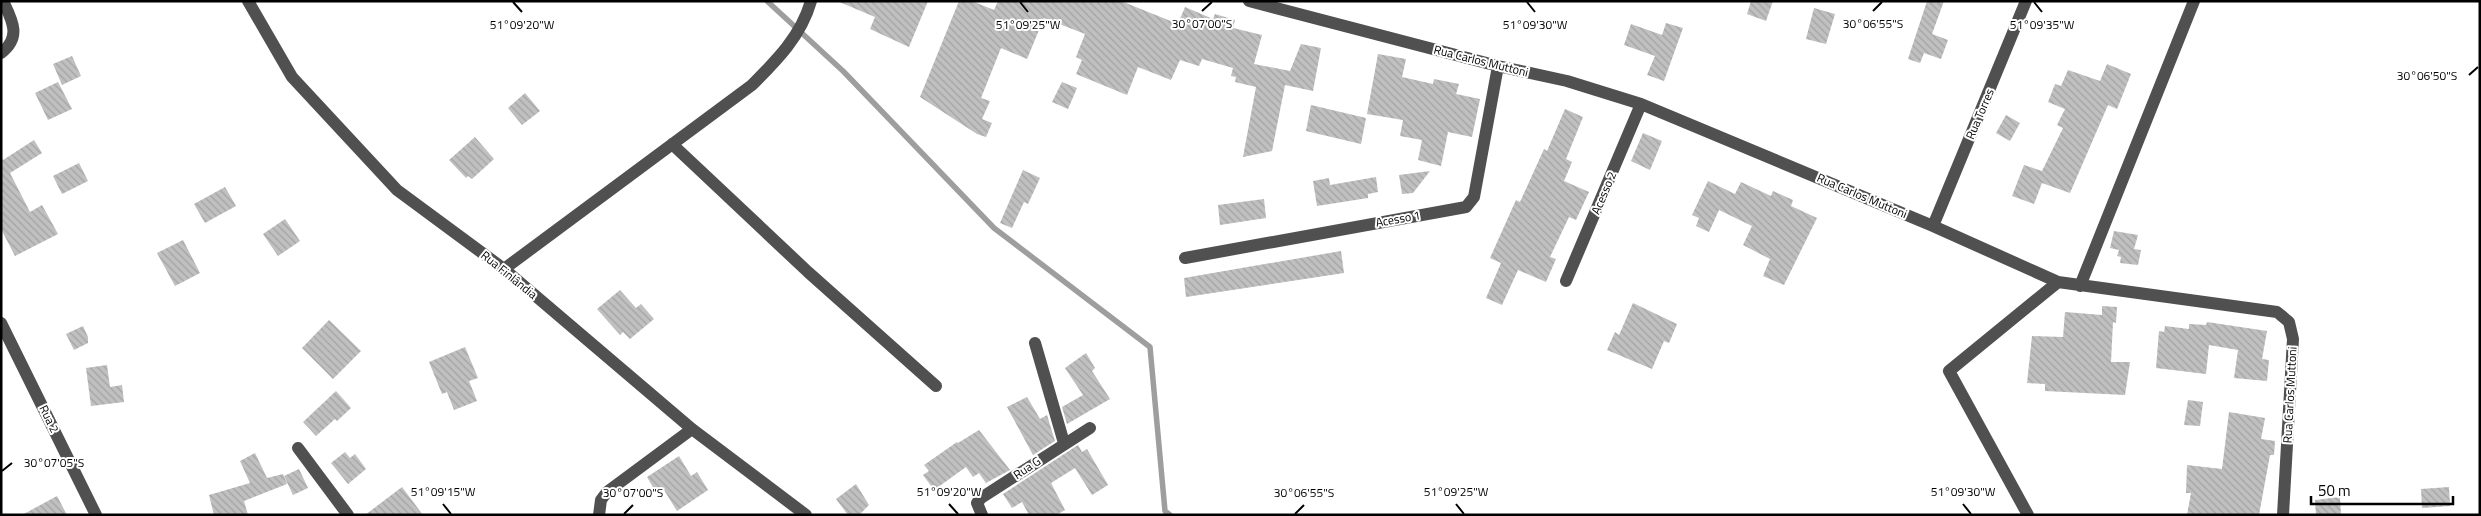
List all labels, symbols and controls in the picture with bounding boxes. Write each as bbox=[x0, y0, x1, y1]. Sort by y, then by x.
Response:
text: 30°07'00"S bbox=[1172, 14, 1232, 33]
text: 30°06'55"S bbox=[1843, 14, 1903, 33]
text: 51°09'20"W bbox=[490, 15, 555, 34]
text: 51°09'25"W bbox=[996, 15, 1061, 34]
text: 51°09'30"W bbox=[1503, 15, 1568, 34]
text: 51°09'35"W bbox=[2010, 15, 2075, 34]
street label: Rua Carlos Muttoni bbox=[1432, 40, 1530, 81]
text: 30°06'50"S bbox=[2397, 66, 2457, 85]
street label: Rua Torres bbox=[1960, 85, 1999, 142]
street label: Acesso 2 bbox=[1586, 168, 1621, 217]
street label: Rua Carlos Muttoni bbox=[1814, 168, 1910, 223]
street label: Acesso 1 bbox=[1374, 205, 1422, 232]
street label: Rua Finlândia bbox=[477, 246, 542, 303]
street label: Rua Carlos Muttoni bbox=[2277, 346, 2302, 444]
street label: Rua 2 bbox=[35, 402, 64, 436]
street label: Rua G bbox=[1009, 451, 1044, 484]
text: 30°07'05"S bbox=[24, 453, 84, 472]
scale bar bbox=[2311, 474, 2454, 506]
text: 50 m bbox=[2318, 479, 2351, 502]
text: 51°09'15"W bbox=[411, 482, 476, 501]
text: 51°09'20"W bbox=[917, 482, 982, 501]
text: 51°09'25"W bbox=[1424, 482, 1489, 501]
text: 51°09'30"W bbox=[1931, 482, 1996, 501]
text: 30°07'00"S bbox=[603, 483, 663, 502]
text: 30°06'55"S bbox=[1274, 483, 1334, 502]

